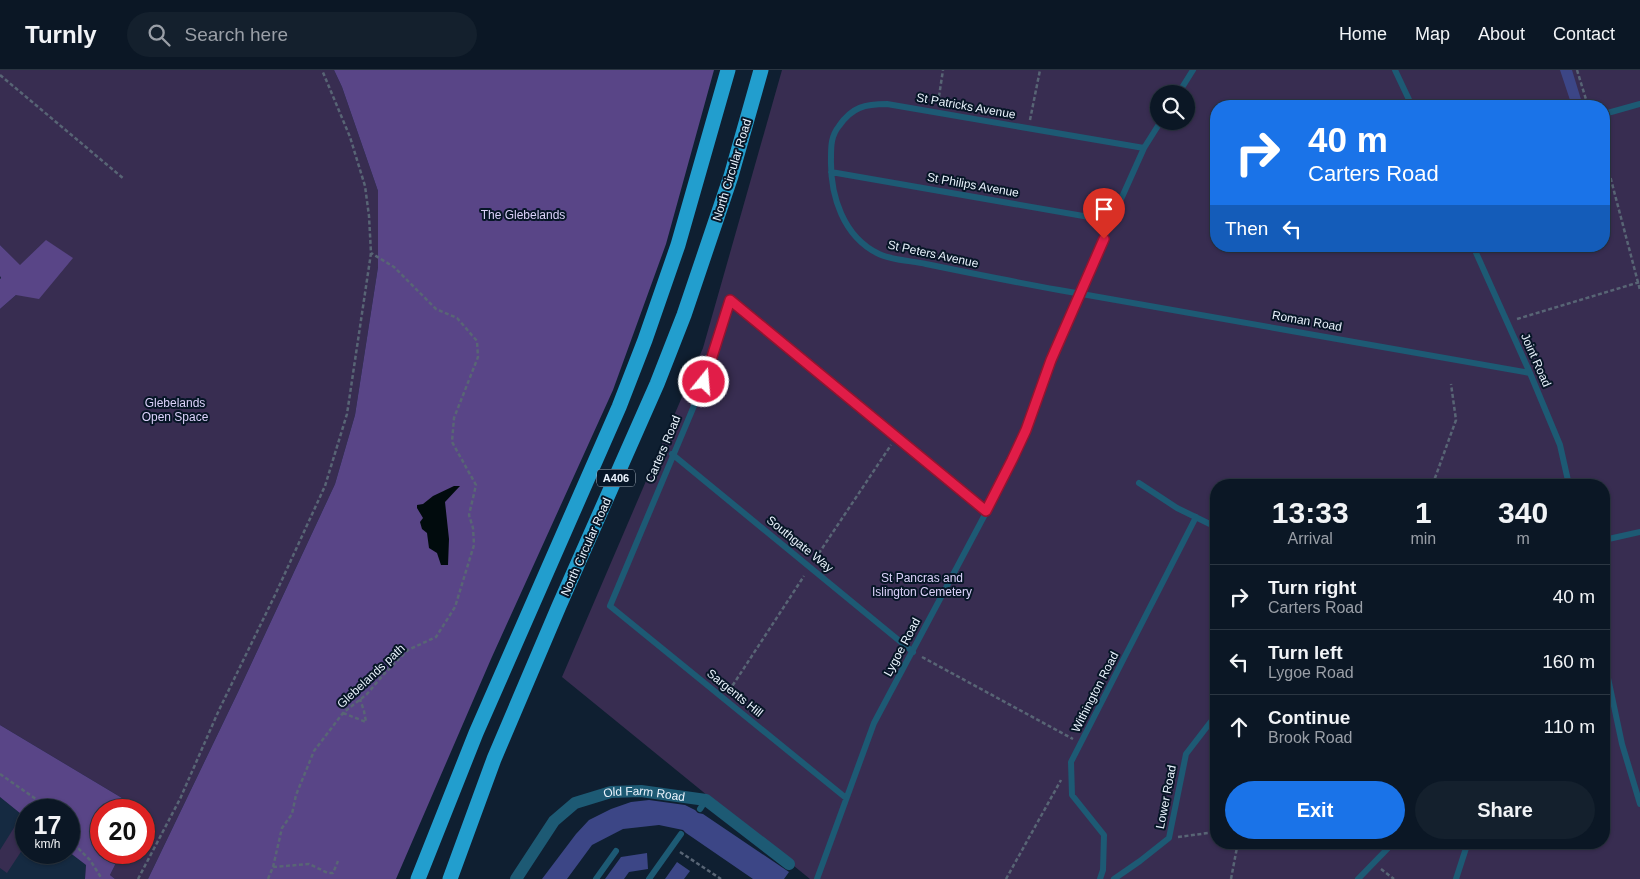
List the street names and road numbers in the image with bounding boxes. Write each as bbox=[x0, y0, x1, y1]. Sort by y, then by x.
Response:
street label: St Patricks Avenue bbox=[915, 90, 1017, 122]
street label: North Circular Road bbox=[710, 117, 754, 223]
street label: St Philips Avenue bbox=[926, 170, 1020, 200]
street label: St Peters Avenue bbox=[886, 238, 980, 271]
street label: Roman Road bbox=[1271, 308, 1343, 334]
street label: Joint Road bbox=[1518, 331, 1554, 389]
street label: Carters Road bbox=[643, 413, 683, 485]
road number: A406 bbox=[597, 469, 635, 486]
street label: North Circular Road bbox=[558, 496, 614, 598]
street label: Southgate Way bbox=[764, 513, 836, 575]
street label: Lygoe Road bbox=[881, 615, 923, 679]
street label: Glebelands path bbox=[334, 641, 408, 711]
street label: Withington Road bbox=[1069, 649, 1121, 735]
street label: Sargents Hill bbox=[704, 666, 766, 720]
street label: Lower Road bbox=[1153, 764, 1179, 830]
street label: Old Farm Road bbox=[602, 784, 686, 804]

